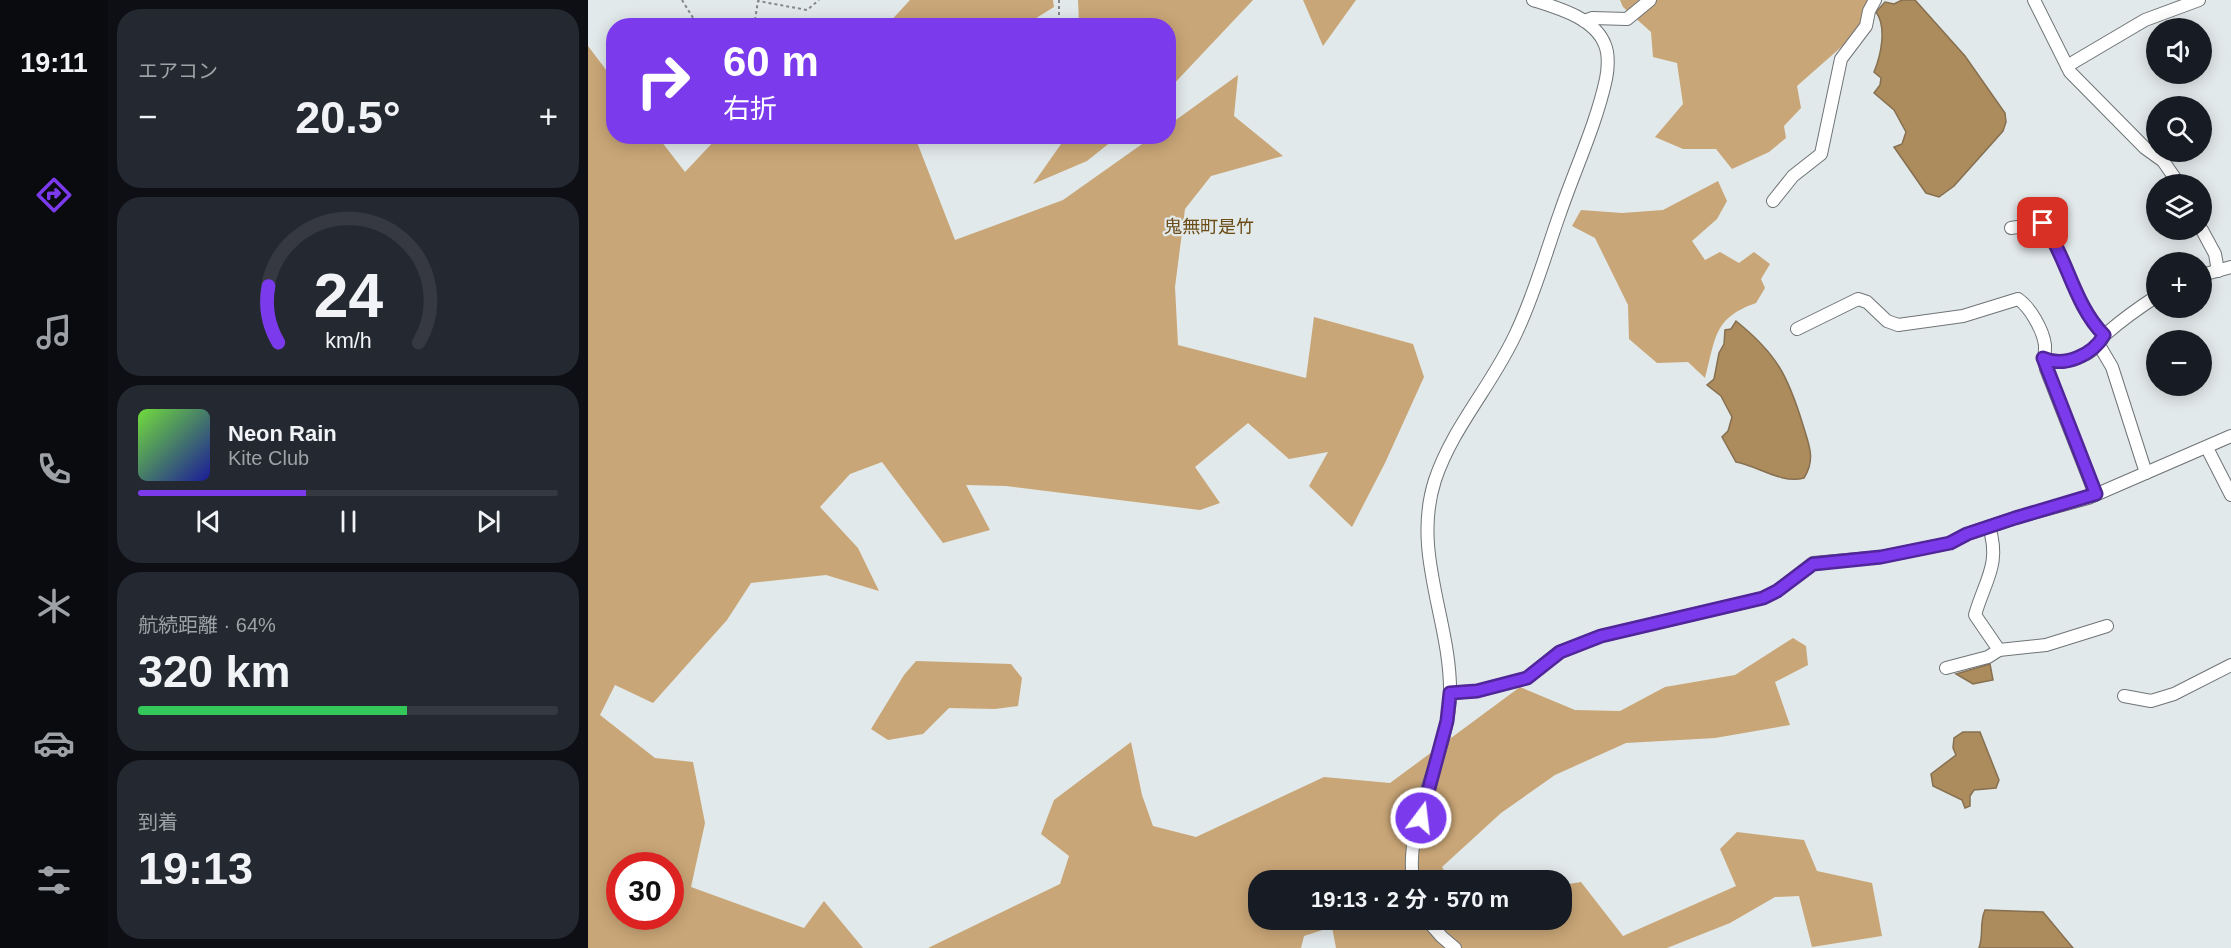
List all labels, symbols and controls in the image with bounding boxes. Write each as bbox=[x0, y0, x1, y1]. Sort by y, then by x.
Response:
map controls bbox=[2146, 18, 2212, 396]
button: sound bbox=[2146, 18, 2212, 84]
text: 60 m bbox=[723, 38, 819, 85]
icon: right bbox=[624, 42, 702, 120]
text: 19:11 bbox=[20, 48, 88, 78]
text: エアコン bbox=[138, 60, 218, 82]
text: 20.5° bbox=[295, 92, 401, 143]
text: 右折 bbox=[723, 94, 777, 124]
button: search bbox=[2146, 96, 2212, 162]
text: − bbox=[138, 98, 157, 135]
text: + bbox=[539, 98, 558, 135]
icon: directions bbox=[33, 174, 75, 216]
button: layers bbox=[2146, 174, 2212, 240]
pin bbox=[2017, 197, 2068, 248]
icon: arrive bbox=[2026, 206, 2059, 239]
district label: 鬼無町是竹 bbox=[1164, 217, 1254, 237]
button: + bbox=[2146, 252, 2212, 318]
text: 24 bbox=[313, 261, 383, 330]
icon: music bbox=[33, 311, 75, 353]
text: km/h bbox=[325, 330, 371, 354]
button: − bbox=[2146, 330, 2212, 396]
text: Neon Rain bbox=[228, 421, 337, 446]
text: Kite Club bbox=[228, 447, 309, 469]
icon: phone bbox=[33, 448, 75, 490]
icon: previous bbox=[192, 505, 225, 538]
icon: pause bbox=[332, 505, 365, 538]
icon: next bbox=[472, 505, 505, 538]
icon: climate bbox=[33, 585, 75, 627]
text: 航続距離 · 64% bbox=[138, 614, 276, 636]
text: 320 km bbox=[138, 646, 291, 697]
icon: car bbox=[33, 722, 75, 764]
position arrow bbox=[1389, 786, 1453, 850]
text: 到着 bbox=[138, 811, 178, 833]
text: 19:13 bbox=[138, 843, 253, 894]
speed limit sign: 30 bbox=[606, 852, 684, 930]
icon: filters bbox=[33, 859, 75, 901]
text: 19:13 · 2 分 · 570 m bbox=[1311, 887, 1509, 912]

